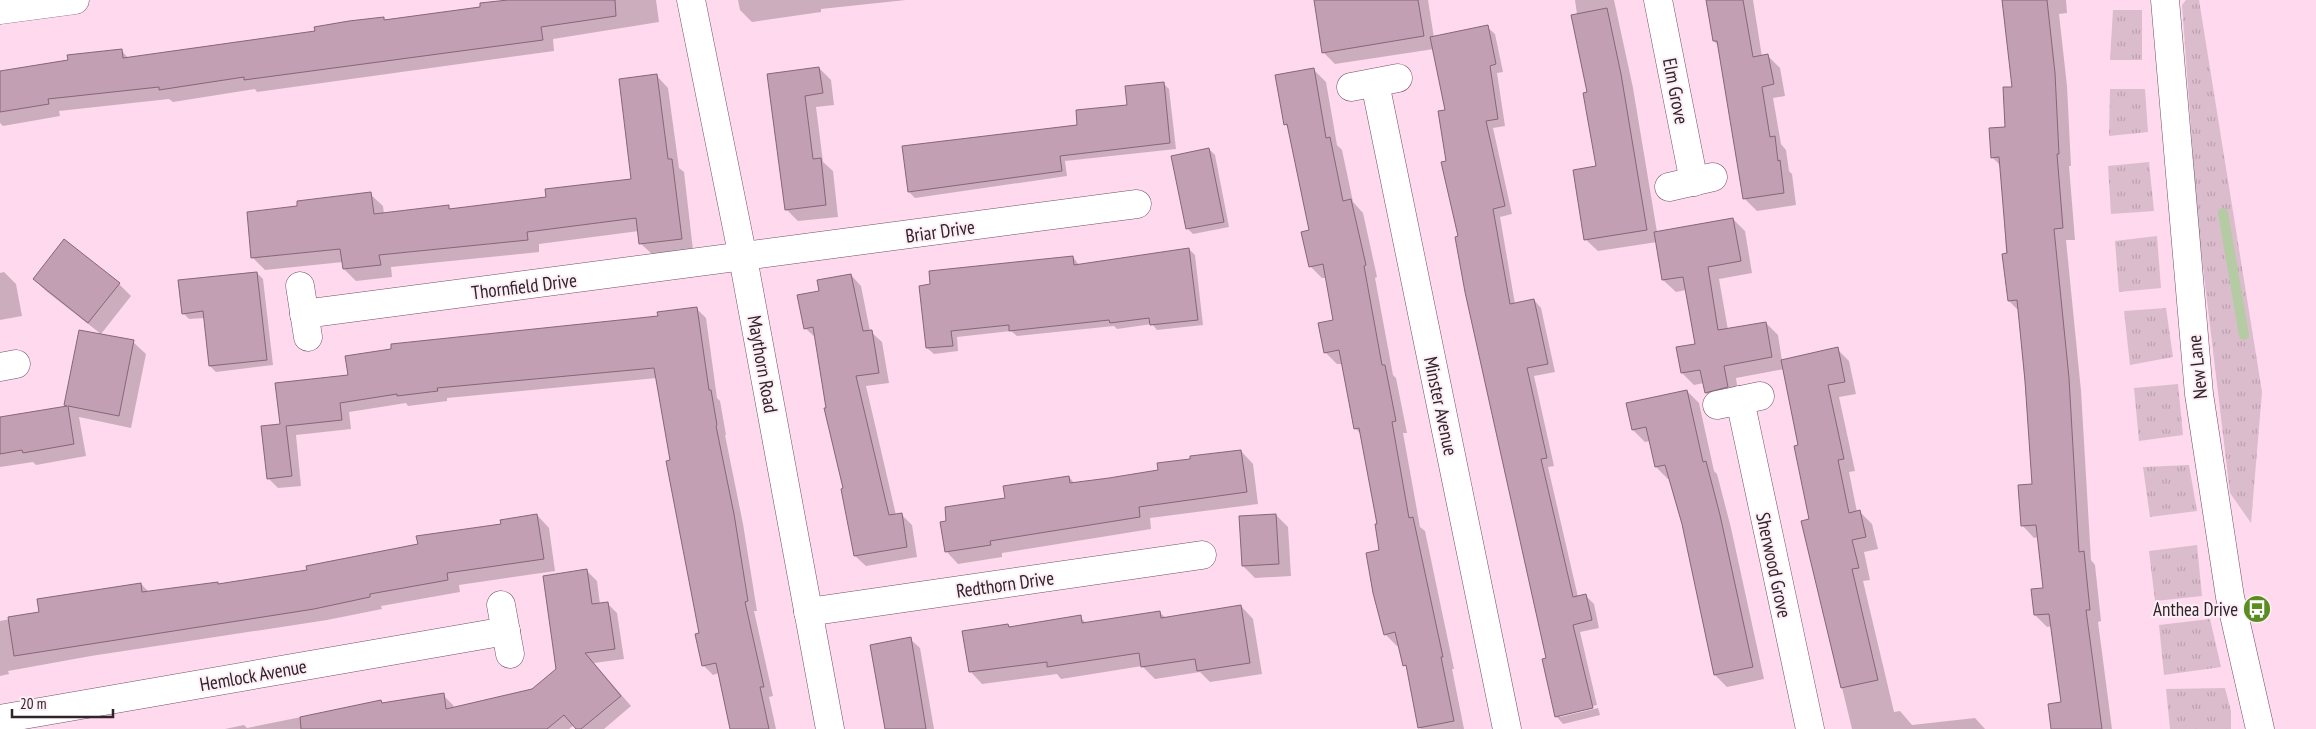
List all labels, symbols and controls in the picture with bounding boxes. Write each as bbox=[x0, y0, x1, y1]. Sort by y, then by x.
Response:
street label: Elm Grove bbox=[1658, 56, 1694, 126]
street label: Briar Drive bbox=[904, 214, 976, 248]
street label: Thornfield Drive bbox=[470, 268, 578, 304]
street label: Maythorn Road bbox=[743, 313, 783, 415]
street label: New Lane bbox=[2182, 334, 2212, 400]
street label: Minster Avenue bbox=[1419, 354, 1463, 458]
street label: Sherwood Grove bbox=[1751, 510, 1797, 620]
street label: Redthorn Drive bbox=[955, 565, 1056, 603]
bus stop icon: Anthea Drive bbox=[2242, 594, 2272, 624]
place label: Anthea Drive bbox=[2153, 597, 2238, 621]
street label: Hemlock Avenue bbox=[198, 654, 309, 696]
scale bar bbox=[12, 686, 114, 718]
text: 20 m bbox=[20, 694, 46, 713]

